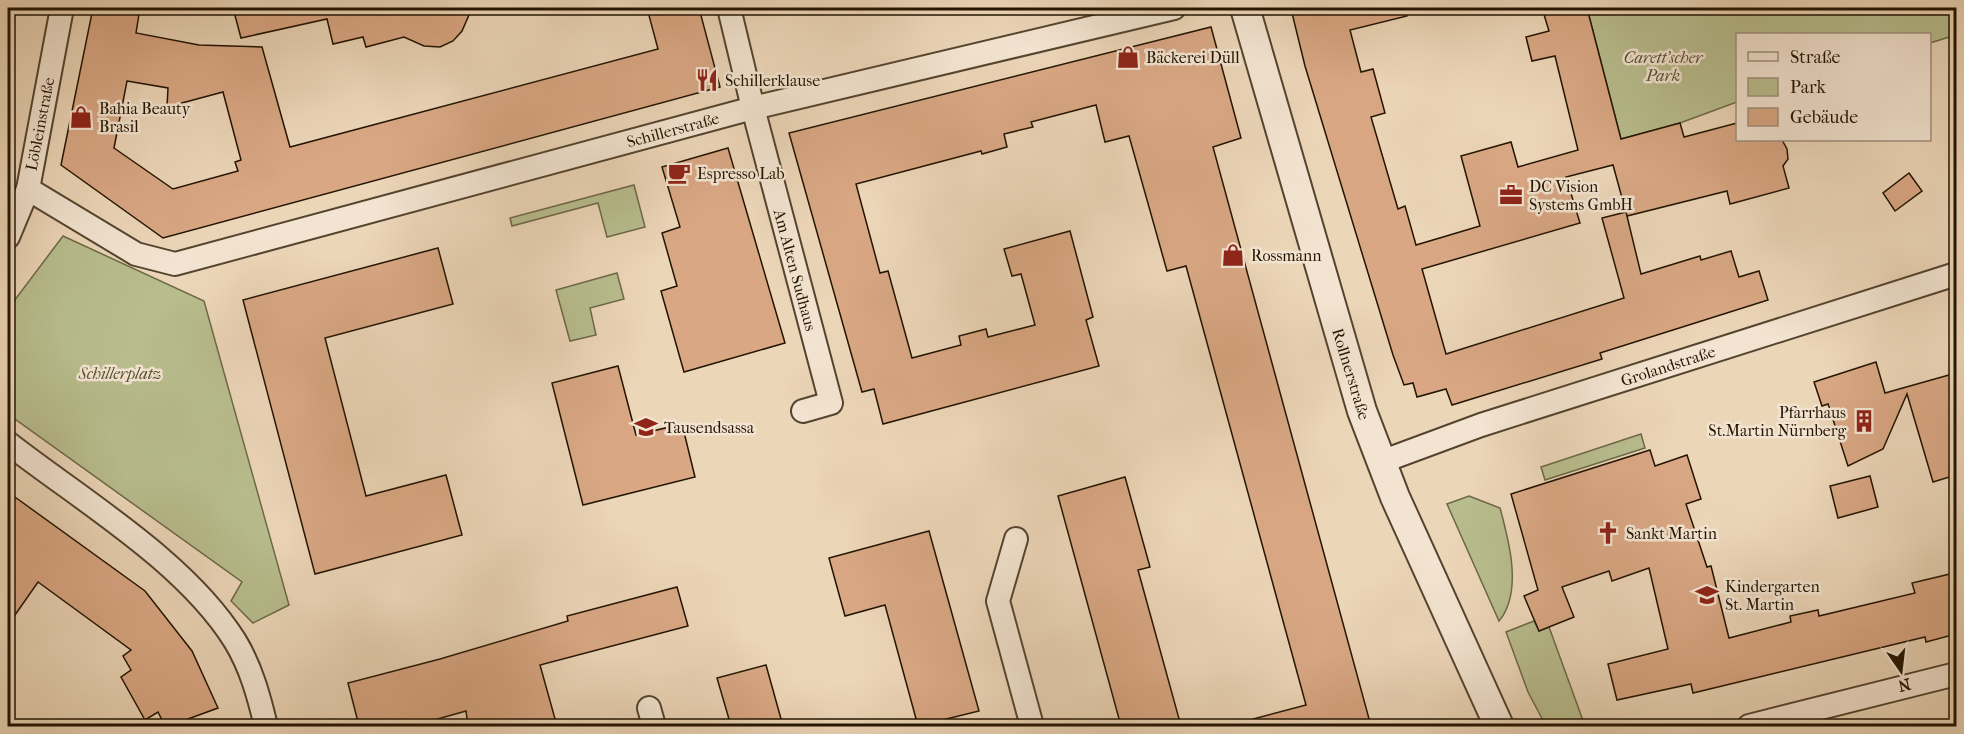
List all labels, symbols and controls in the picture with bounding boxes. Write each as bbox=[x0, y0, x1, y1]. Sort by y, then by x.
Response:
legend bbox=[1736, 33, 1931, 141]
shop icon: Bäckerei Düll bbox=[1115, 44, 1141, 70]
text: Straße bbox=[1790, 47, 1841, 68]
place label: Bäckerei Düll bbox=[1146, 48, 1240, 67]
park label: Carett'scher Park bbox=[1624, 48, 1704, 85]
restaurant icon: Schillerklause bbox=[694, 67, 720, 93]
place label: Schillerklause bbox=[725, 71, 820, 90]
street label: Löbleinstraße bbox=[22, 76, 58, 172]
text: Park bbox=[1790, 77, 1827, 98]
place label: Bahia Beauty Brasil bbox=[99, 99, 191, 136]
shop icon: Bahia Beauty Brasil bbox=[68, 104, 94, 130]
text: Gebäude bbox=[1790, 107, 1858, 128]
street label: Schillerstraße bbox=[625, 109, 721, 151]
cafe icon: Espresso Lab bbox=[666, 160, 692, 186]
place label: Espresso Lab bbox=[697, 164, 785, 183]
place label: DC Vision Systems GmbH bbox=[1529, 177, 1633, 214]
office icon: DC Vision Systems GmbH bbox=[1498, 182, 1524, 208]
street label: Am Alten Sudhaus bbox=[769, 206, 820, 333]
shop icon: Rossmann bbox=[1220, 242, 1246, 268]
place label: Rossmann bbox=[1251, 246, 1322, 265]
street label: Rollnerstraße bbox=[1328, 326, 1374, 422]
street label: Grolandstraße bbox=[1618, 342, 1718, 390]
park label: Schillerplatz bbox=[78, 364, 161, 383]
place label: Pfarrhaus St.Martin Nürnberg bbox=[1708, 403, 1846, 440]
building icon: Pfarrhaus St.Martin Nürnberg bbox=[1851, 408, 1877, 434]
school or university icon: Tausendsassa bbox=[633, 414, 659, 440]
place label: Tausendsassa bbox=[664, 418, 755, 437]
church icon: Sankt Martin bbox=[1595, 520, 1621, 546]
place label: Sankt Martin bbox=[1626, 524, 1718, 543]
place label: Kindergarten St. Martin bbox=[1725, 577, 1820, 614]
school or university icon: Kindergarten St. Martin bbox=[1694, 582, 1720, 608]
north arrow bbox=[1871, 641, 1931, 701]
text: N bbox=[1895, 674, 1913, 696]

